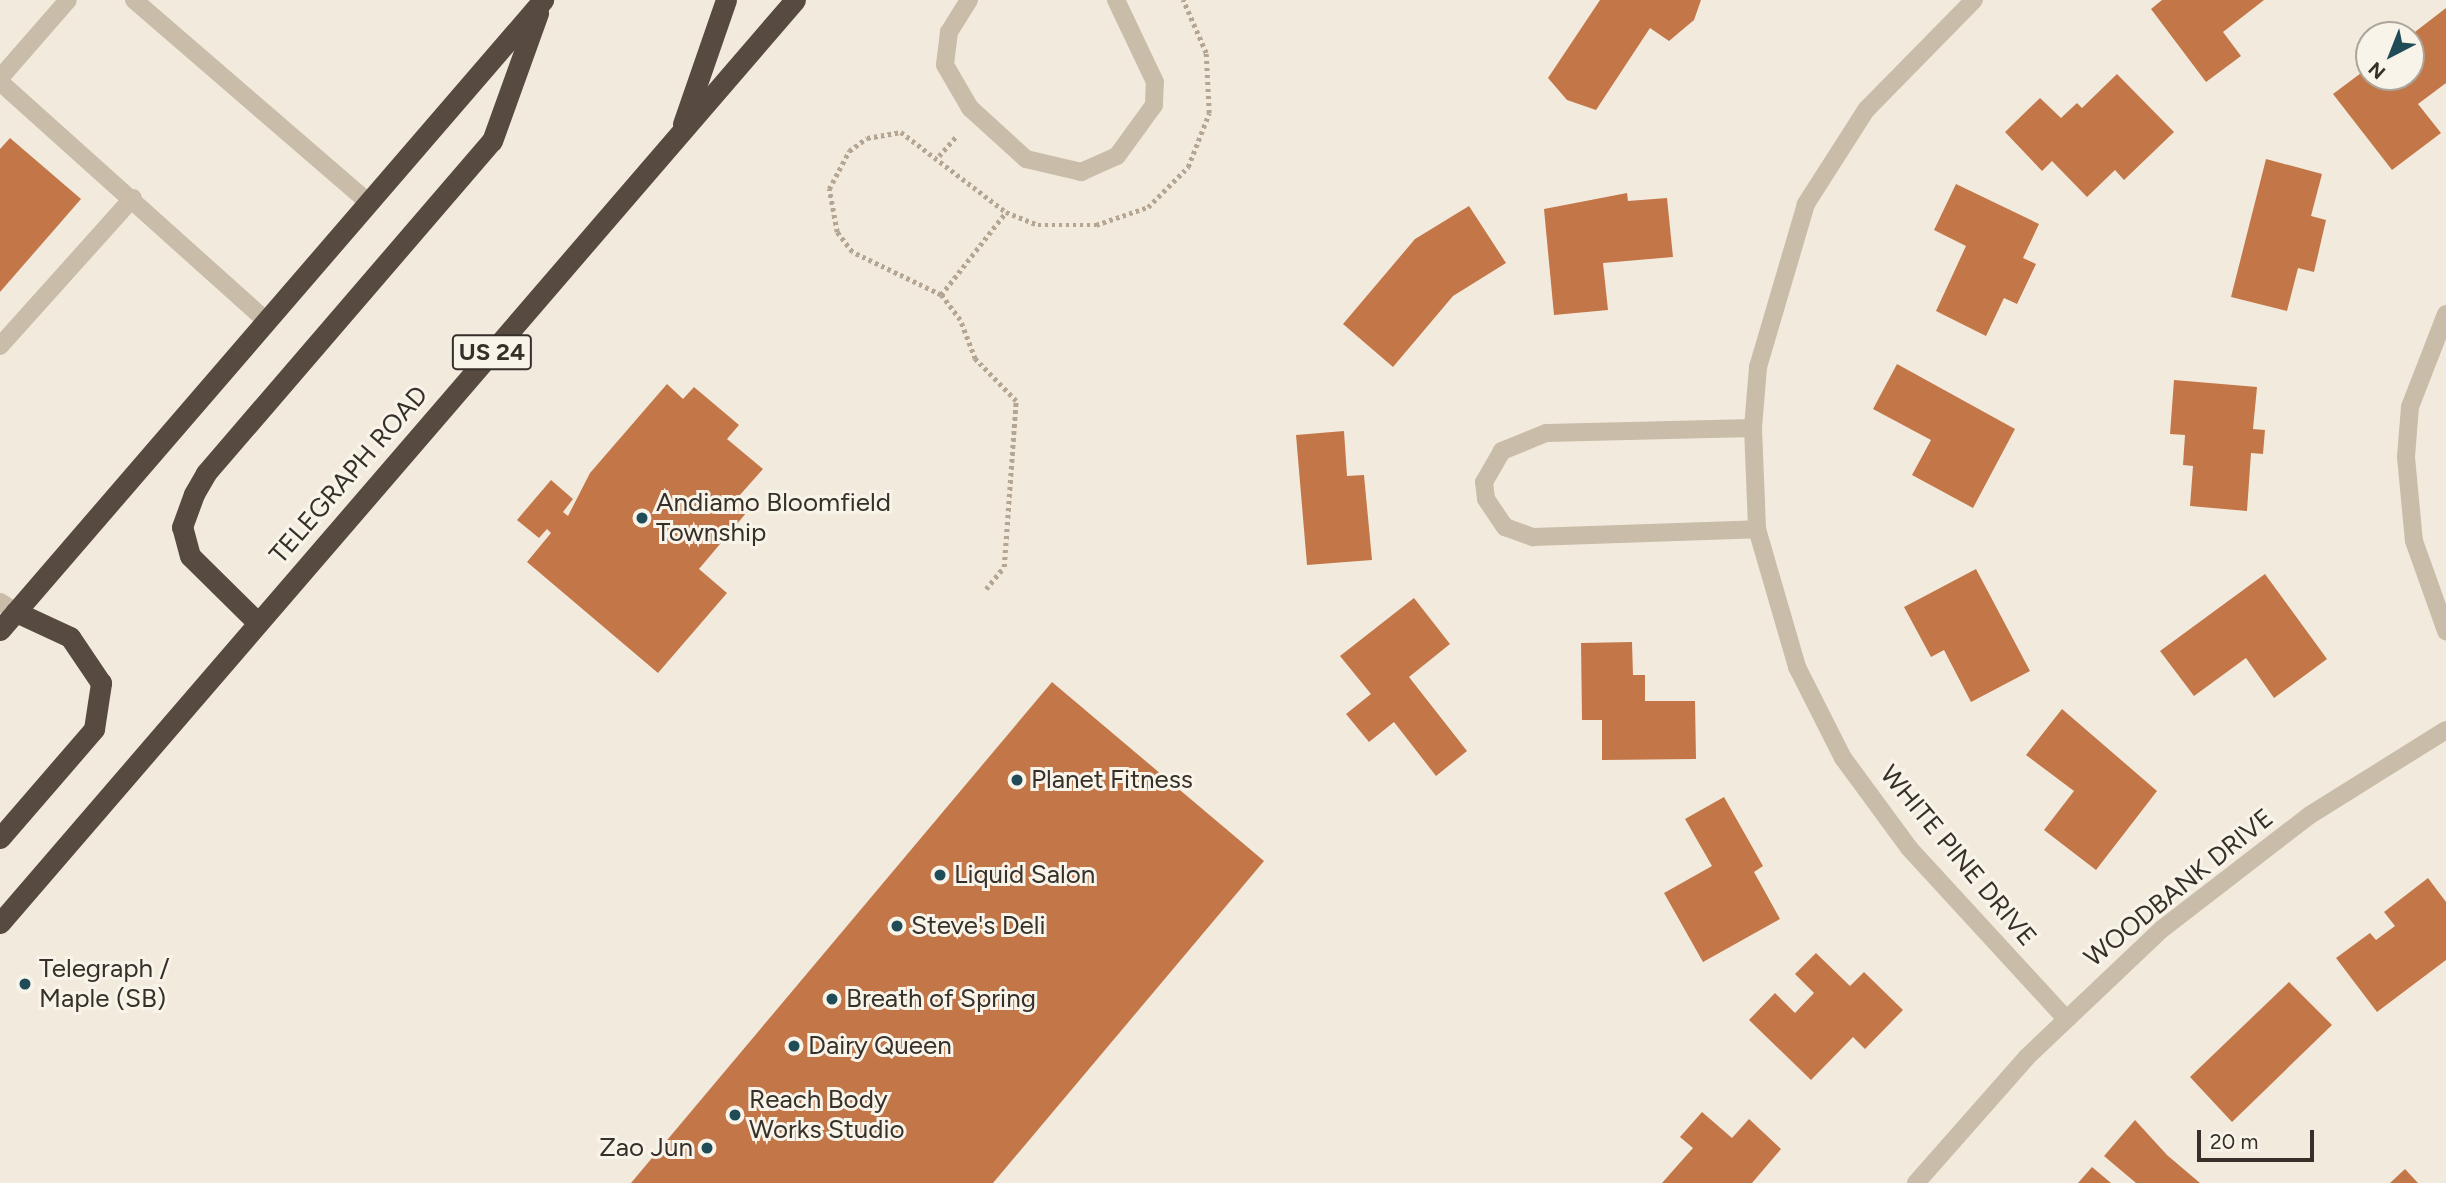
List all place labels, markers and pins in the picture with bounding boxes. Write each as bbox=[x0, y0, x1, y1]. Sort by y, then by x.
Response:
place label: Andiamo Bloomfield Township bbox=[656, 487, 891, 548]
marker: Andiamo Bloomfield Township bbox=[634, 510, 650, 526]
place label: Planet Fitness bbox=[1031, 764, 1193, 796]
marker: Planet Fitness bbox=[1009, 772, 1025, 788]
place label: Liquid Salon bbox=[954, 859, 1095, 891]
marker: Liquid Salon bbox=[932, 867, 948, 883]
place label: Steve's Deli bbox=[911, 910, 1046, 942]
marker: Steve's Deli bbox=[889, 918, 905, 934]
place label: Telegraph / Maple (SB) bbox=[39, 953, 170, 1014]
marker: Telegraph / Maple (SB) bbox=[17, 976, 33, 992]
place label: Breath of Spring bbox=[846, 983, 1036, 1015]
marker: Breath of Spring bbox=[824, 991, 840, 1007]
place label: Dairy Queen bbox=[808, 1030, 952, 1062]
marker: Dairy Queen bbox=[786, 1038, 802, 1054]
place label: Reach Body Works Studio bbox=[749, 1084, 905, 1146]
marker: Reach Body Works Studio bbox=[727, 1107, 743, 1123]
place label: Zao Jun bbox=[599, 1132, 693, 1164]
marker: Zao Jun bbox=[699, 1140, 715, 1156]

